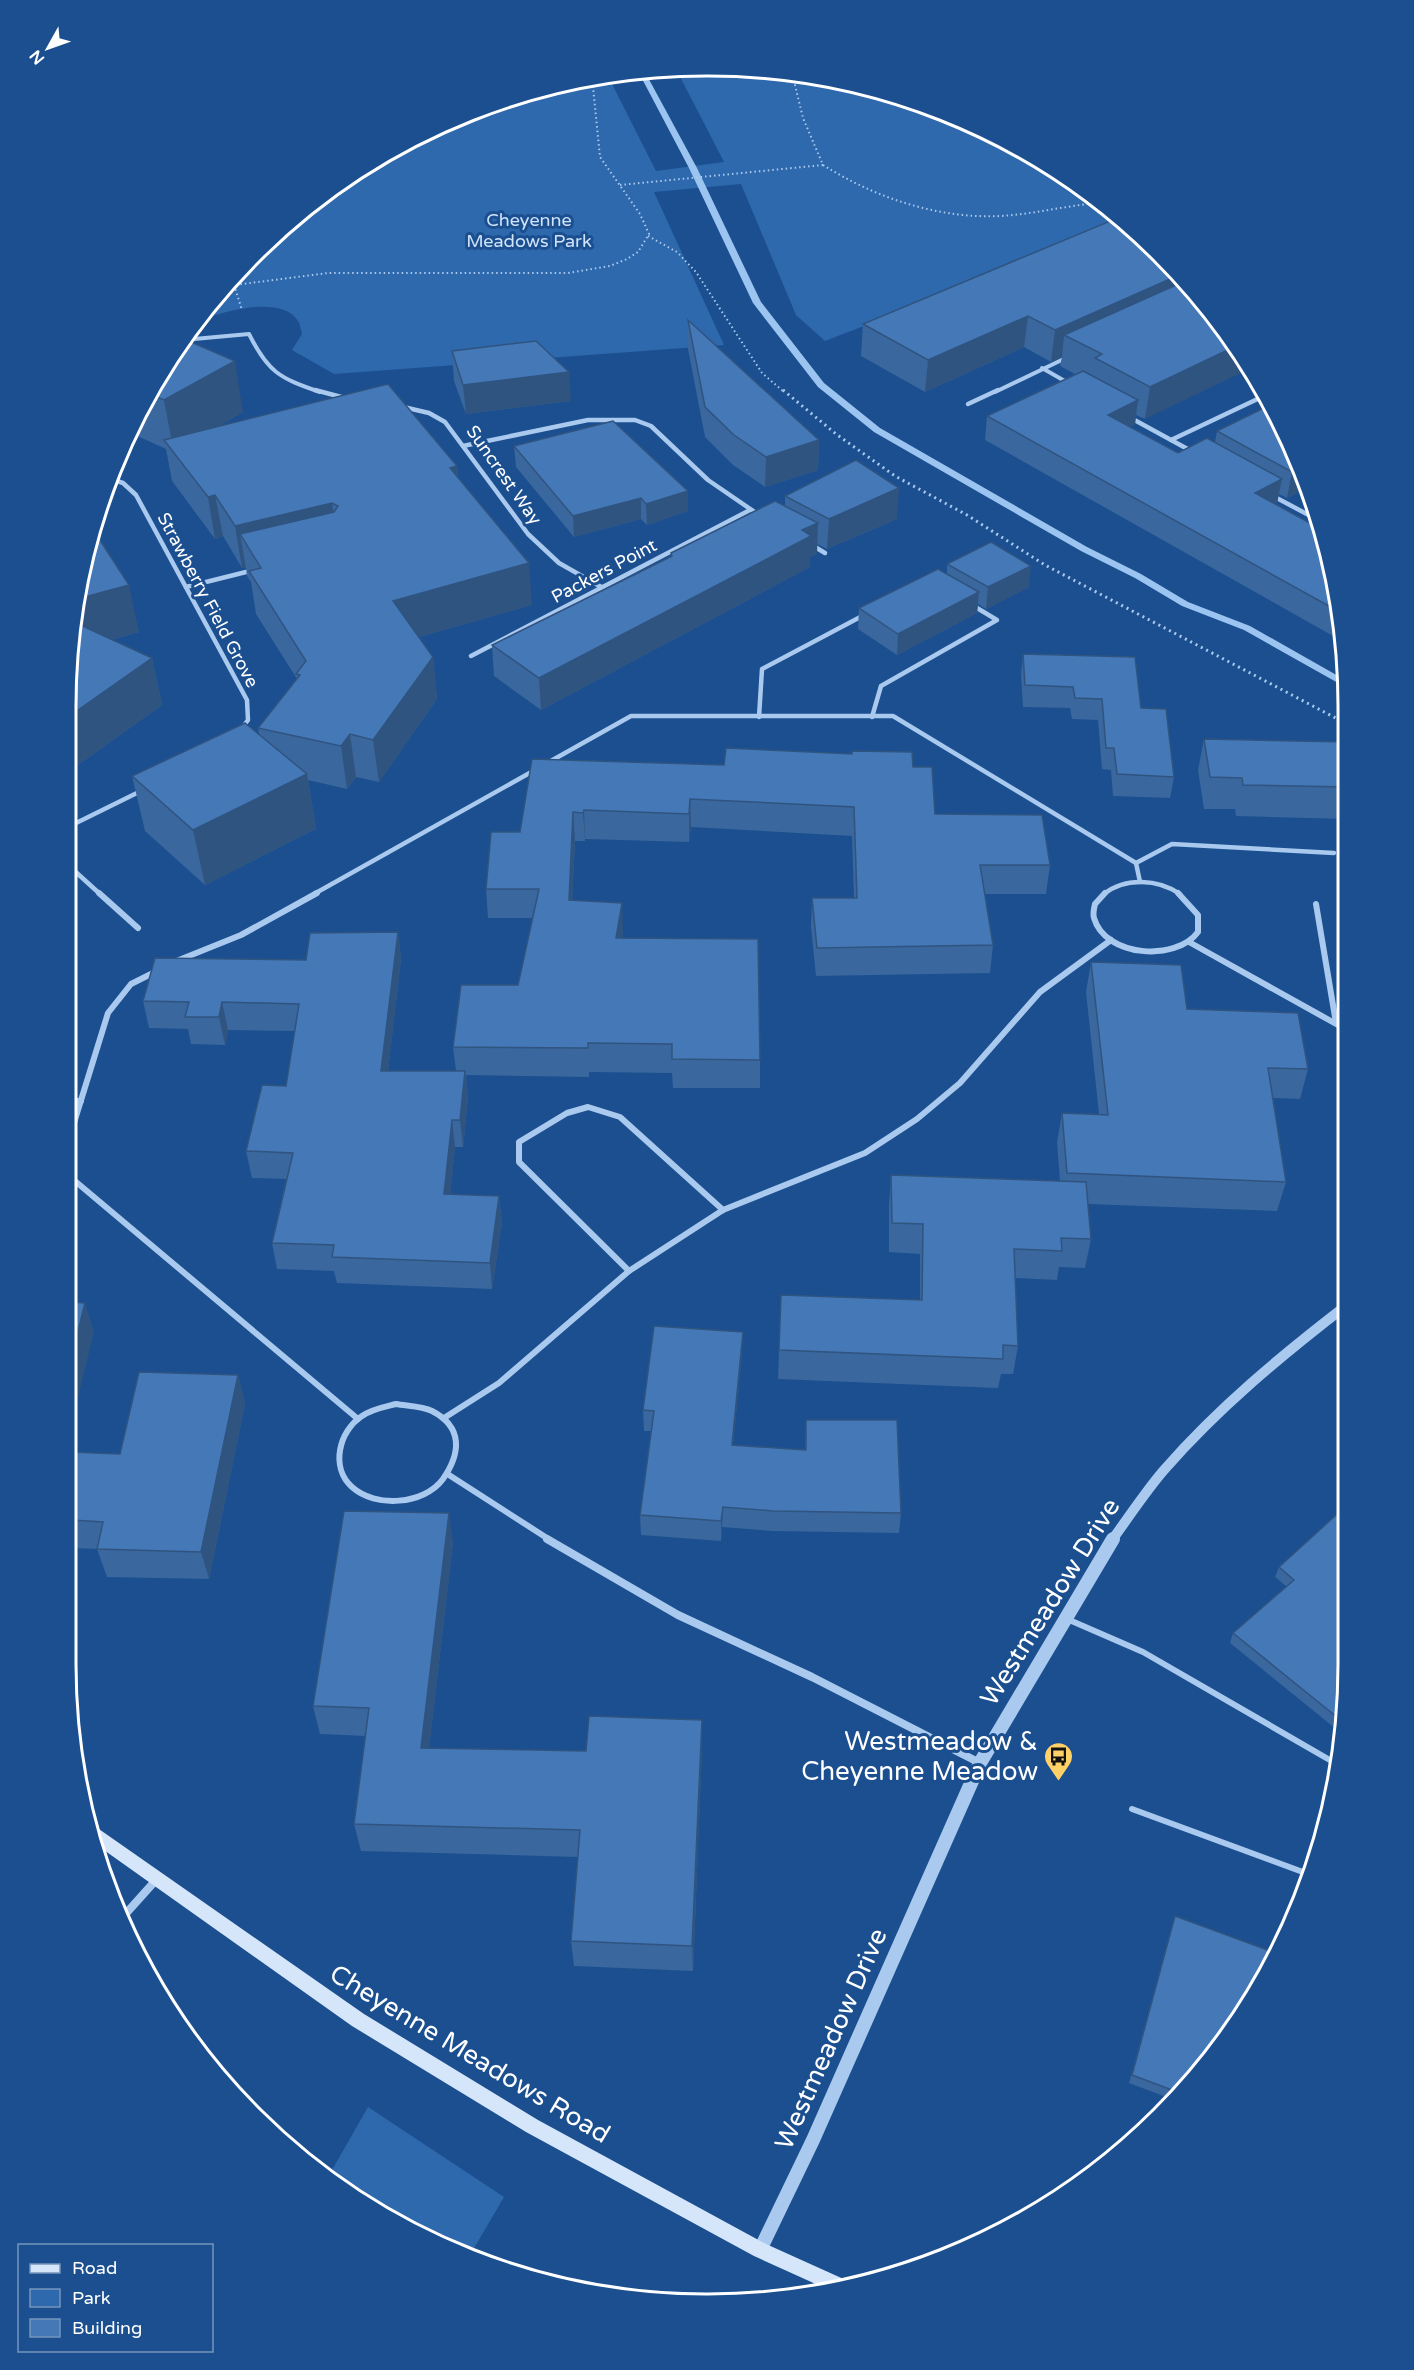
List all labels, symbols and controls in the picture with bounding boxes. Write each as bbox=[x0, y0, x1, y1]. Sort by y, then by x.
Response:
north arrow bbox=[18, 18, 78, 78]
text: N bbox=[25, 46, 49, 68]
park label: Cheyenne Meadows Park bbox=[466, 209, 592, 252]
street label: Suncrest Way bbox=[462, 421, 547, 529]
street label: Strawberry Field Grove bbox=[153, 509, 263, 691]
street label: Packers Point bbox=[548, 534, 661, 608]
street label: Westmeadow Drive bbox=[974, 1493, 1126, 1711]
place label: Westmeadow & Cheyenne Meadow bbox=[801, 1726, 1038, 1787]
bus stop icon: Westmeadow & Cheyenne Meadow bbox=[1043, 1740, 1075, 1782]
street label: Westmeadow Drive bbox=[768, 1924, 894, 2154]
street label: Cheyenne Meadows Road bbox=[324, 1958, 616, 2150]
legend bbox=[18, 2244, 213, 2352]
text: Road bbox=[72, 2257, 117, 2279]
text: Park bbox=[72, 2287, 111, 2309]
text: Building bbox=[72, 2317, 142, 2339]

